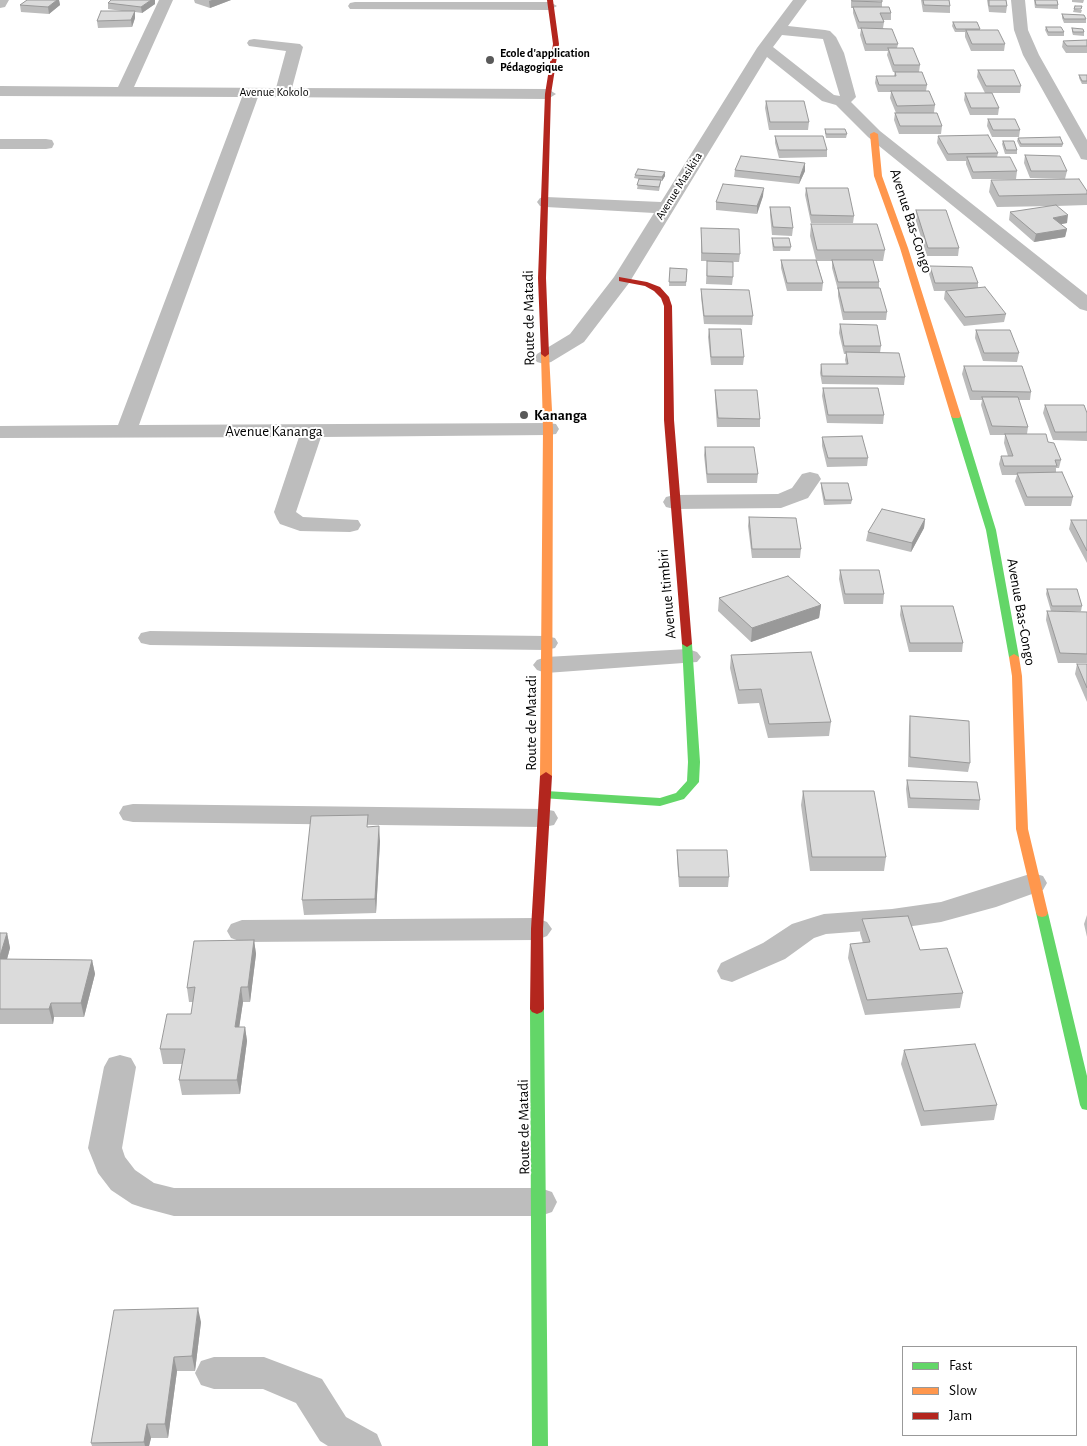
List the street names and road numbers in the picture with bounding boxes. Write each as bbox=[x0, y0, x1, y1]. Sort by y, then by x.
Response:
street label: Avenue Kokolo bbox=[239, 85, 309, 99]
street label: Avenue Masikita bbox=[653, 150, 705, 222]
street label: Avenue Bas-Congo bbox=[886, 167, 936, 275]
street label: Route de Matadi bbox=[519, 270, 539, 366]
street label: Avenue Kananga bbox=[225, 422, 323, 440]
street label: Avenue Itimbiri bbox=[654, 548, 680, 640]
street label: Avenue Bas-Congo bbox=[1003, 557, 1039, 667]
street label: Route de Matadi bbox=[522, 675, 540, 771]
street label: Route de Matadi bbox=[514, 1079, 534, 1175]

